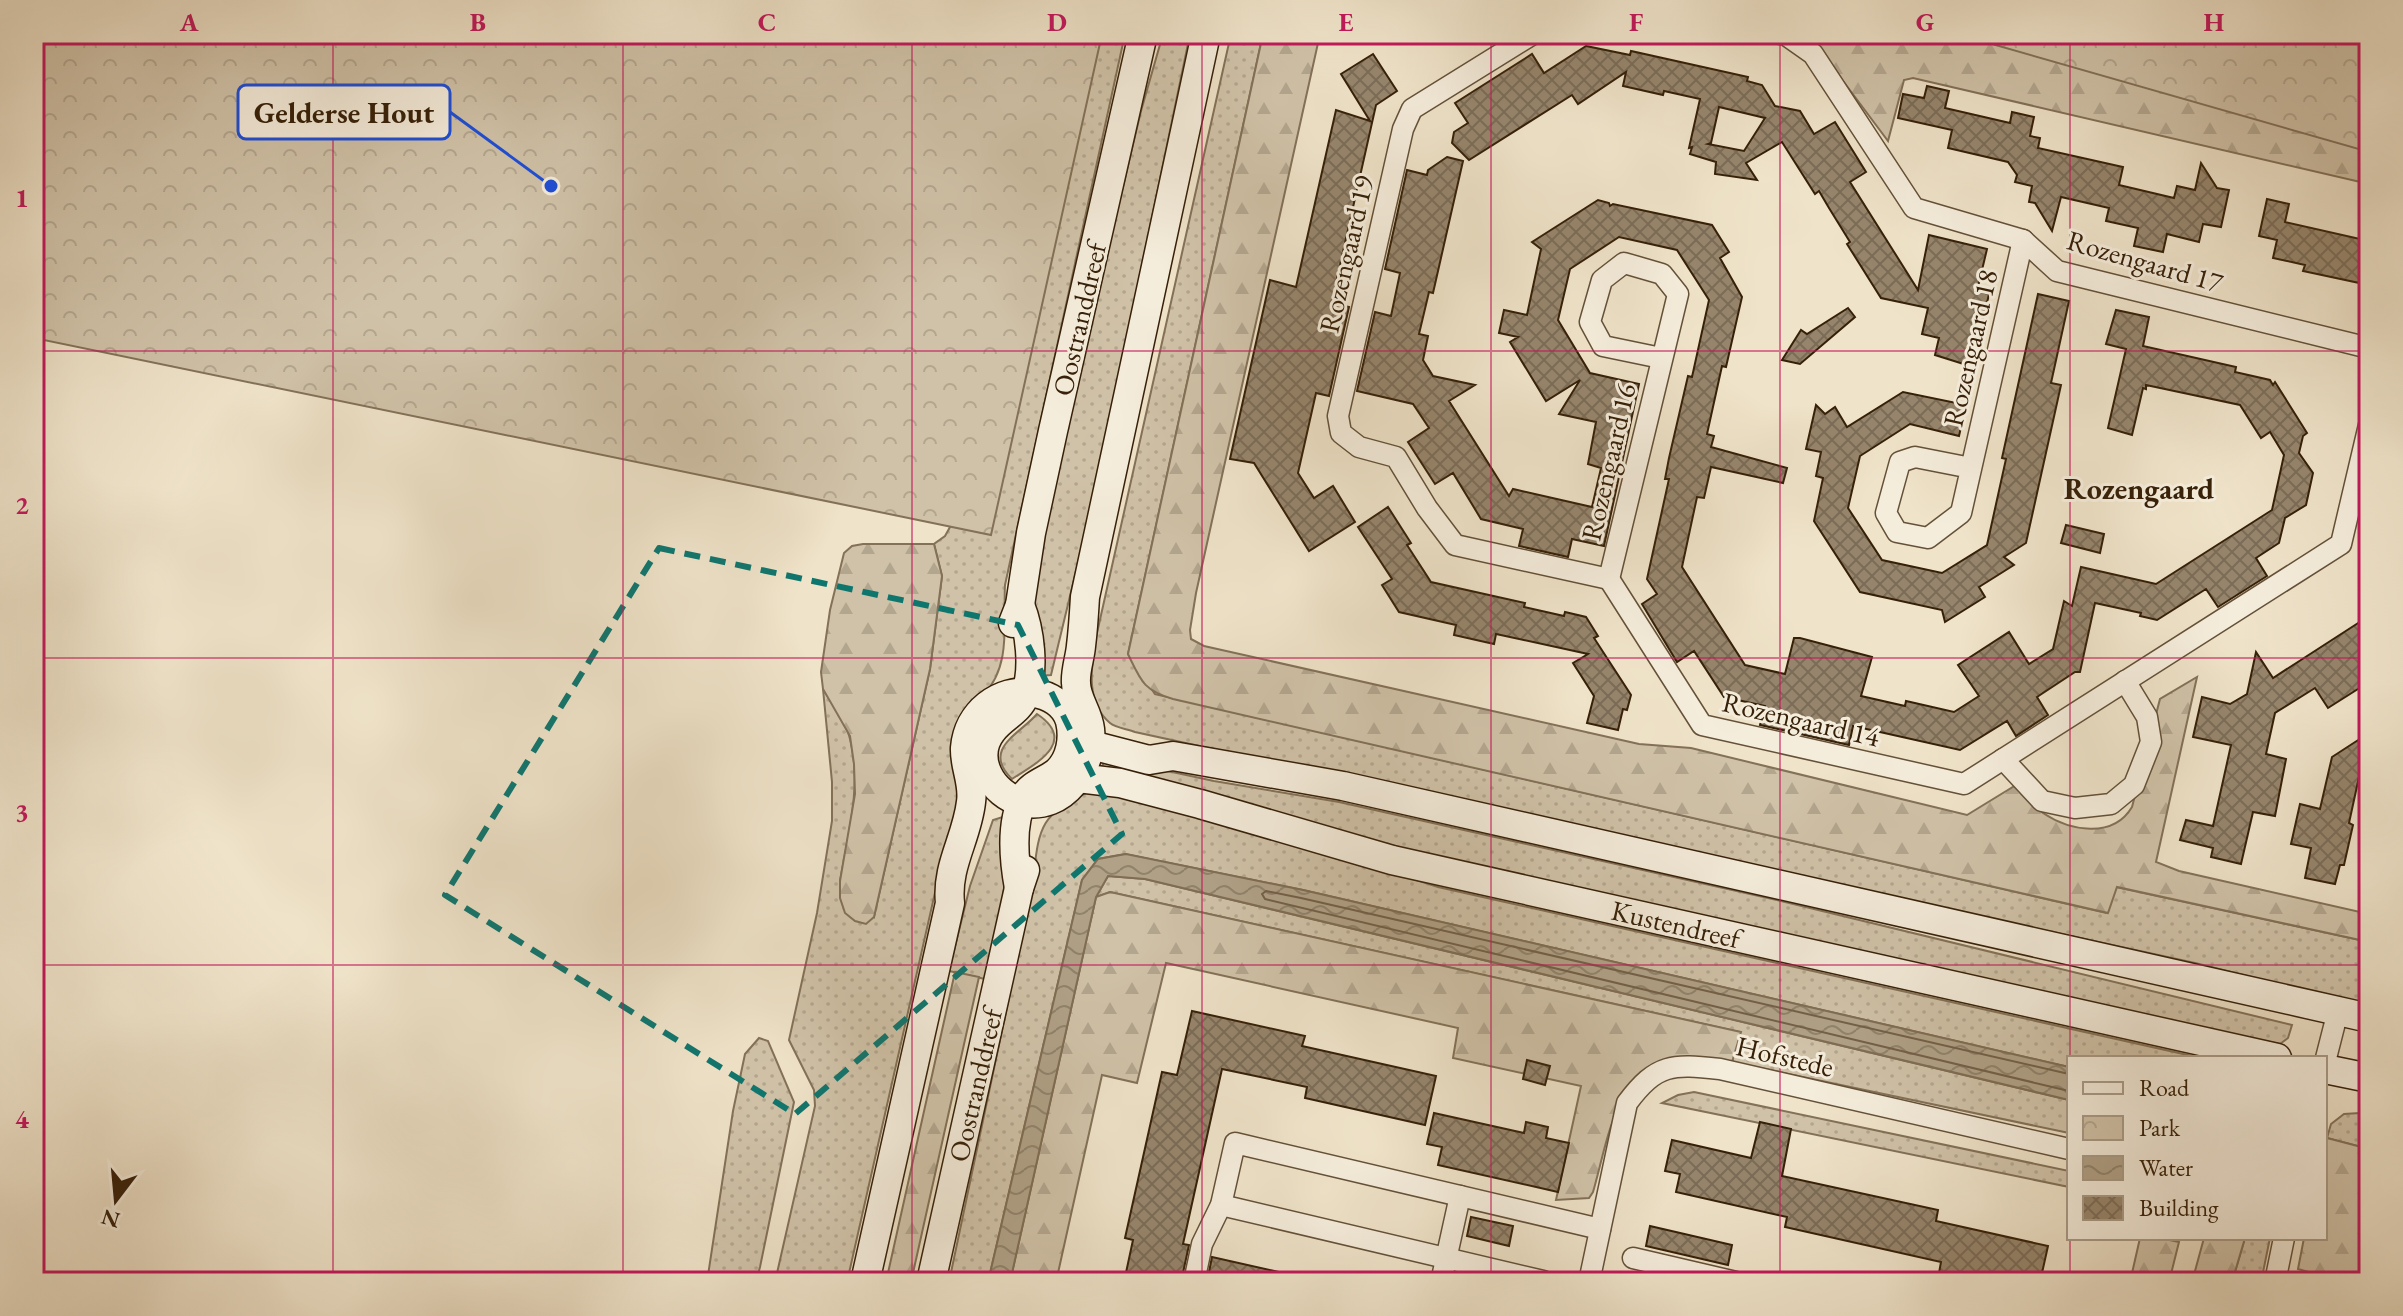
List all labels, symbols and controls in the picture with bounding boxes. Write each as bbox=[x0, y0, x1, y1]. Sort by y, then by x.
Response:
text: A bbox=[179, 5, 199, 39]
text: B bbox=[470, 5, 486, 39]
text: C bbox=[758, 5, 776, 39]
text: D bbox=[1047, 5, 1067, 39]
text: E bbox=[1339, 5, 1354, 39]
text: F bbox=[1629, 5, 1643, 39]
text: G bbox=[1916, 5, 1935, 39]
text: H bbox=[2204, 5, 2225, 39]
callout: Gelderse Hout bbox=[238, 85, 450, 139]
text: Gelderse Hout bbox=[254, 93, 435, 132]
street label: Rozengaard 19 bbox=[1310, 172, 1382, 336]
text: 1 bbox=[15, 181, 29, 215]
street label: Rozengaard 17 bbox=[2063, 222, 2227, 301]
street label: Oostranddreef bbox=[1044, 236, 1115, 399]
street label: Rozengaard 18 bbox=[1934, 266, 2006, 430]
street label: Rozengaard 16 bbox=[1572, 380, 1644, 544]
district label: Rozengaard bbox=[2064, 469, 2215, 508]
text: 2 bbox=[15, 488, 29, 522]
street label: Rozengaard 14 bbox=[1719, 683, 1884, 755]
text: 3 bbox=[15, 795, 29, 829]
street label: Kustendreef bbox=[1608, 892, 1747, 957]
street label: Oostranddreef bbox=[940, 1002, 1011, 1165]
street label: Hofstede bbox=[1733, 1027, 1837, 1085]
legend bbox=[2067, 1056, 2327, 1240]
text: Road bbox=[2139, 1072, 2190, 1103]
text: 4 bbox=[15, 1102, 29, 1136]
text: Park bbox=[2139, 1112, 2181, 1143]
text: Water bbox=[2139, 1152, 2193, 1183]
north arrow bbox=[76, 1160, 156, 1240]
text: Building bbox=[2139, 1192, 2219, 1223]
text: N bbox=[98, 1202, 123, 1235]

